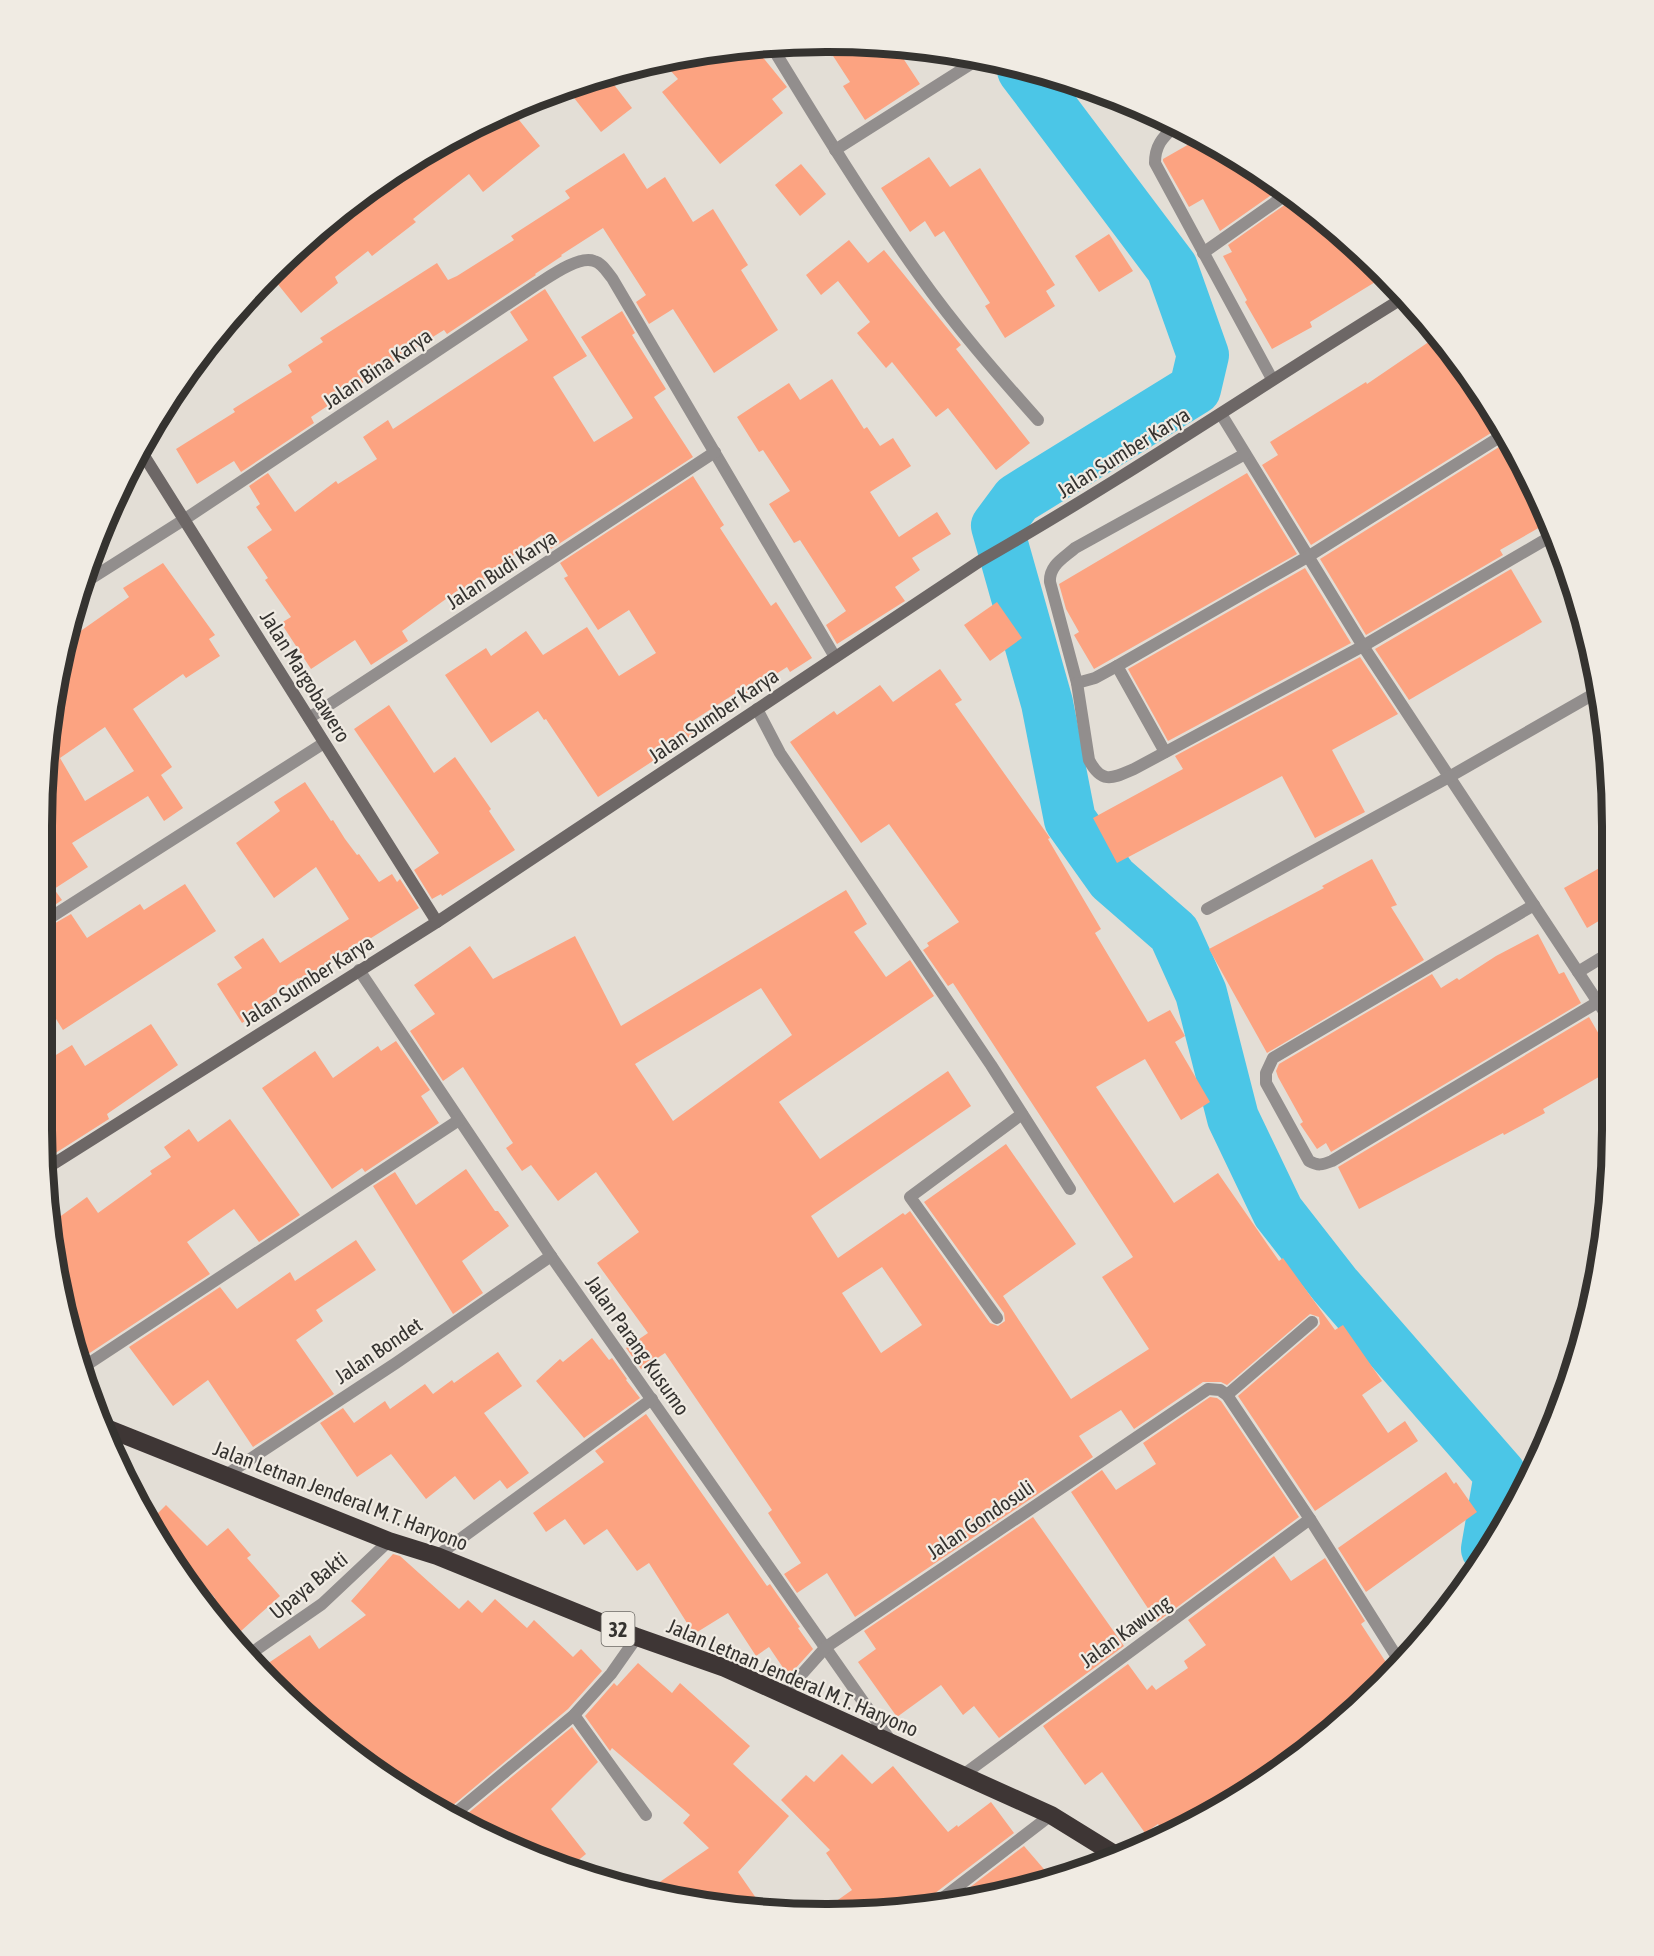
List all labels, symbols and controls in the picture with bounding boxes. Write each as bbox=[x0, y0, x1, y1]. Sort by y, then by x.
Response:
street label: Jalan Bina Karya bbox=[318, 323, 436, 413]
street label: Jalan Sumber Karya bbox=[1052, 402, 1194, 502]
street label: Jalan Budi Karya bbox=[441, 524, 561, 614]
street label: Jalan Margobawero bbox=[256, 606, 356, 746]
street label: Jalan Sumber Karya bbox=[643, 663, 783, 767]
street label: Jalan Sumber Karya bbox=[236, 930, 378, 1030]
street label: Jalan Parang Kusumo bbox=[581, 1271, 695, 1419]
street label: Jalan Bondet bbox=[330, 1312, 426, 1388]
street label: Jalan Letnan Jenderal M.T. Haryono bbox=[210, 1435, 472, 1555]
street label: Jalan Gondosuli bbox=[922, 1474, 1038, 1564]
street label: Upaya Bakti bbox=[264, 1546, 352, 1624]
street label: Jalan Kawung bbox=[1075, 1590, 1175, 1672]
road number: 32 bbox=[602, 1612, 634, 1646]
street label: Jalan Letnan Jenderal M.T. Haryono bbox=[664, 1613, 922, 1741]

